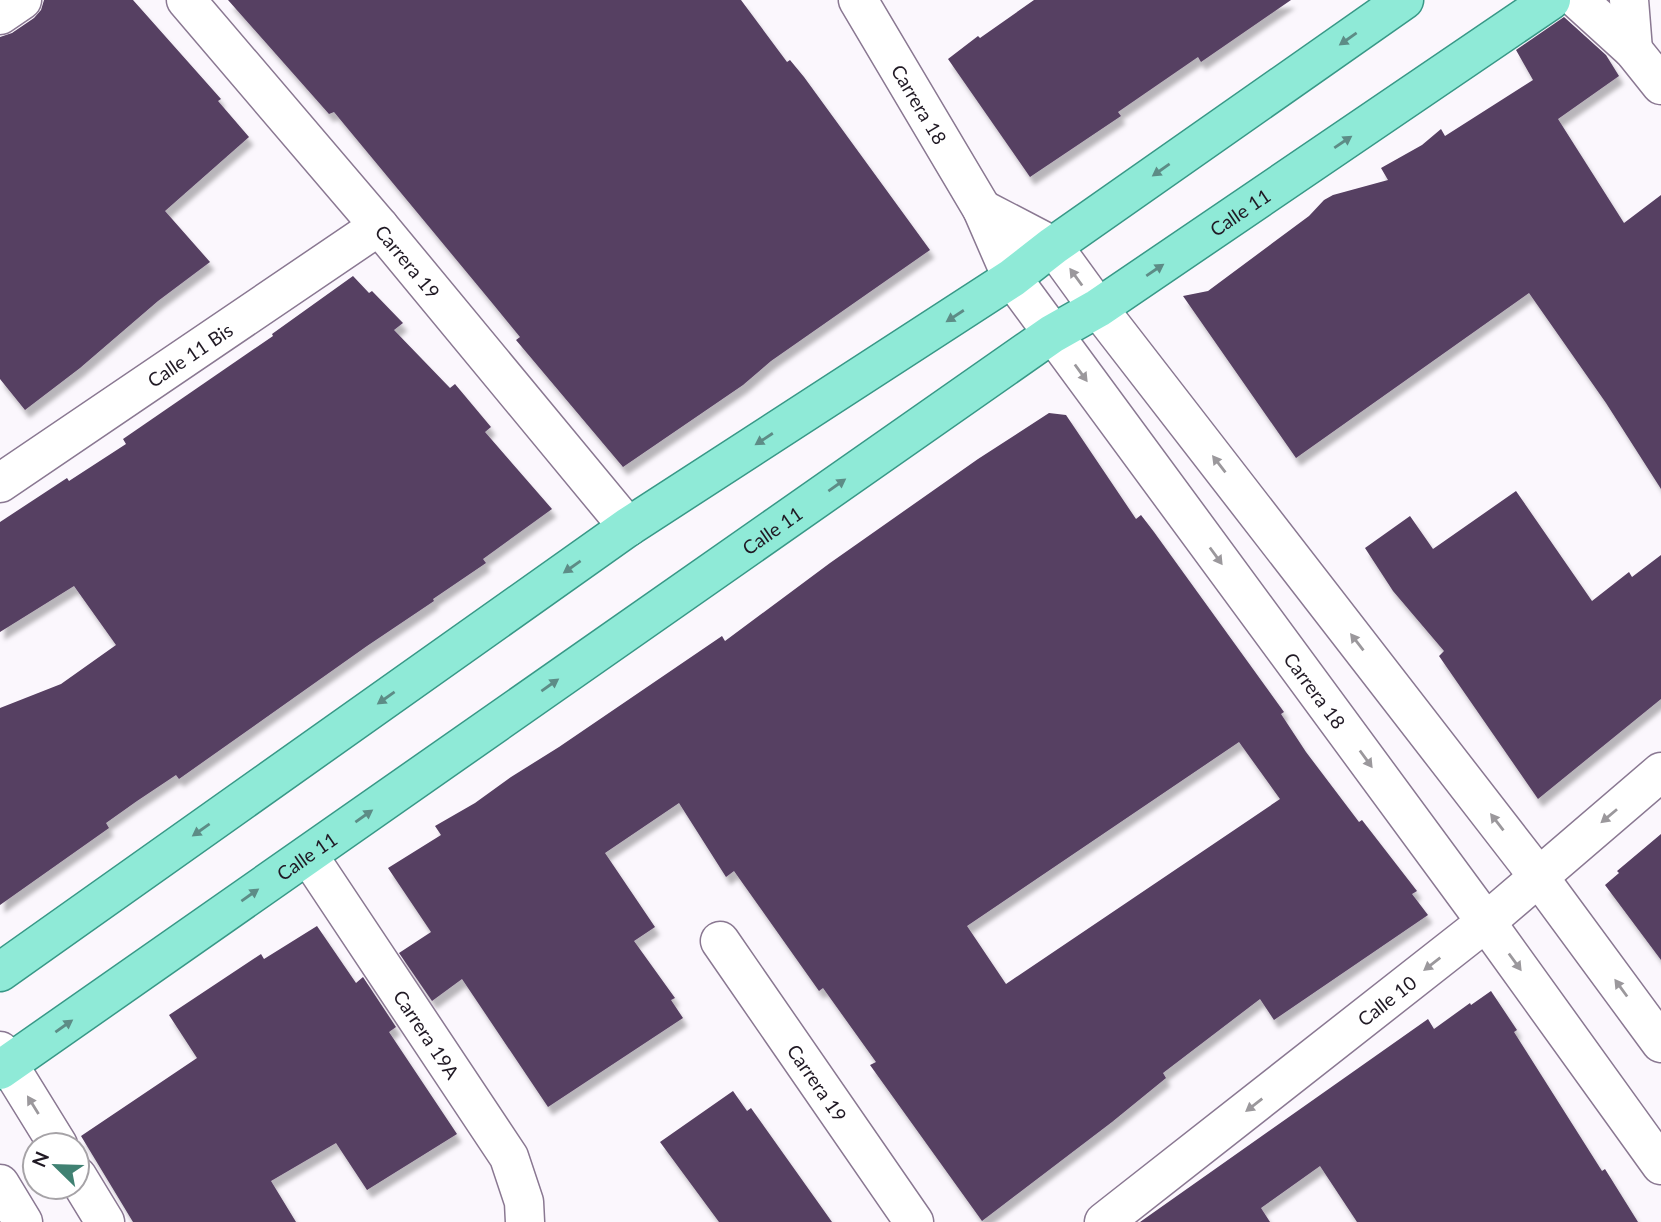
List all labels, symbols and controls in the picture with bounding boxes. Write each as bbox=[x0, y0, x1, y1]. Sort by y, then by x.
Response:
one-way arrow bbox=[1339, 32, 1357, 46]
street label: Carrera 18 bbox=[887, 60, 952, 148]
one-way arrow bbox=[1334, 135, 1352, 149]
one-way arrow bbox=[1152, 163, 1170, 177]
street label: Calle 11 bbox=[1205, 183, 1274, 240]
street label: Carrera 19 bbox=[371, 220, 445, 303]
one-way arrow bbox=[1146, 263, 1164, 277]
one-way arrow bbox=[1069, 268, 1083, 286]
one-way arrow bbox=[945, 309, 965, 322]
street label: Calle 11 Bis bbox=[143, 317, 236, 391]
one-way arrow bbox=[1074, 364, 1088, 382]
one-way arrow bbox=[755, 432, 773, 446]
one-way arrow bbox=[1212, 456, 1227, 474]
one-way arrow bbox=[828, 478, 846, 492]
street label: Calle 11 bbox=[737, 501, 806, 559]
one-way arrow bbox=[1209, 547, 1223, 565]
one-way arrow bbox=[563, 560, 581, 574]
one-way arrow bbox=[1350, 634, 1365, 652]
street label: Carrera 18 bbox=[1280, 648, 1351, 733]
one-way arrow bbox=[541, 678, 559, 692]
one-way arrow bbox=[377, 691, 395, 705]
one-way arrow bbox=[1359, 750, 1373, 768]
one-way arrow bbox=[1600, 808, 1618, 824]
one-way arrow bbox=[355, 809, 373, 823]
one-way arrow bbox=[1490, 813, 1504, 831]
one-way arrow bbox=[192, 823, 210, 837]
street label: Calle 11 bbox=[272, 827, 341, 885]
one-way arrow bbox=[241, 888, 259, 902]
one-way arrow bbox=[1508, 953, 1522, 971]
one-way arrow bbox=[1424, 957, 1442, 972]
street label: Calle 10 bbox=[1352, 970, 1420, 1030]
one-way arrow bbox=[1614, 979, 1628, 997]
street label: Carrera 19A bbox=[389, 985, 465, 1083]
one-way arrow bbox=[55, 1019, 73, 1033]
street label: Carrera 19 bbox=[783, 1039, 852, 1126]
one-way arrow bbox=[26, 1095, 39, 1115]
one-way arrow bbox=[1245, 1097, 1263, 1112]
north arrow bbox=[21, 1131, 91, 1201]
text: N bbox=[26, 1148, 53, 1170]

